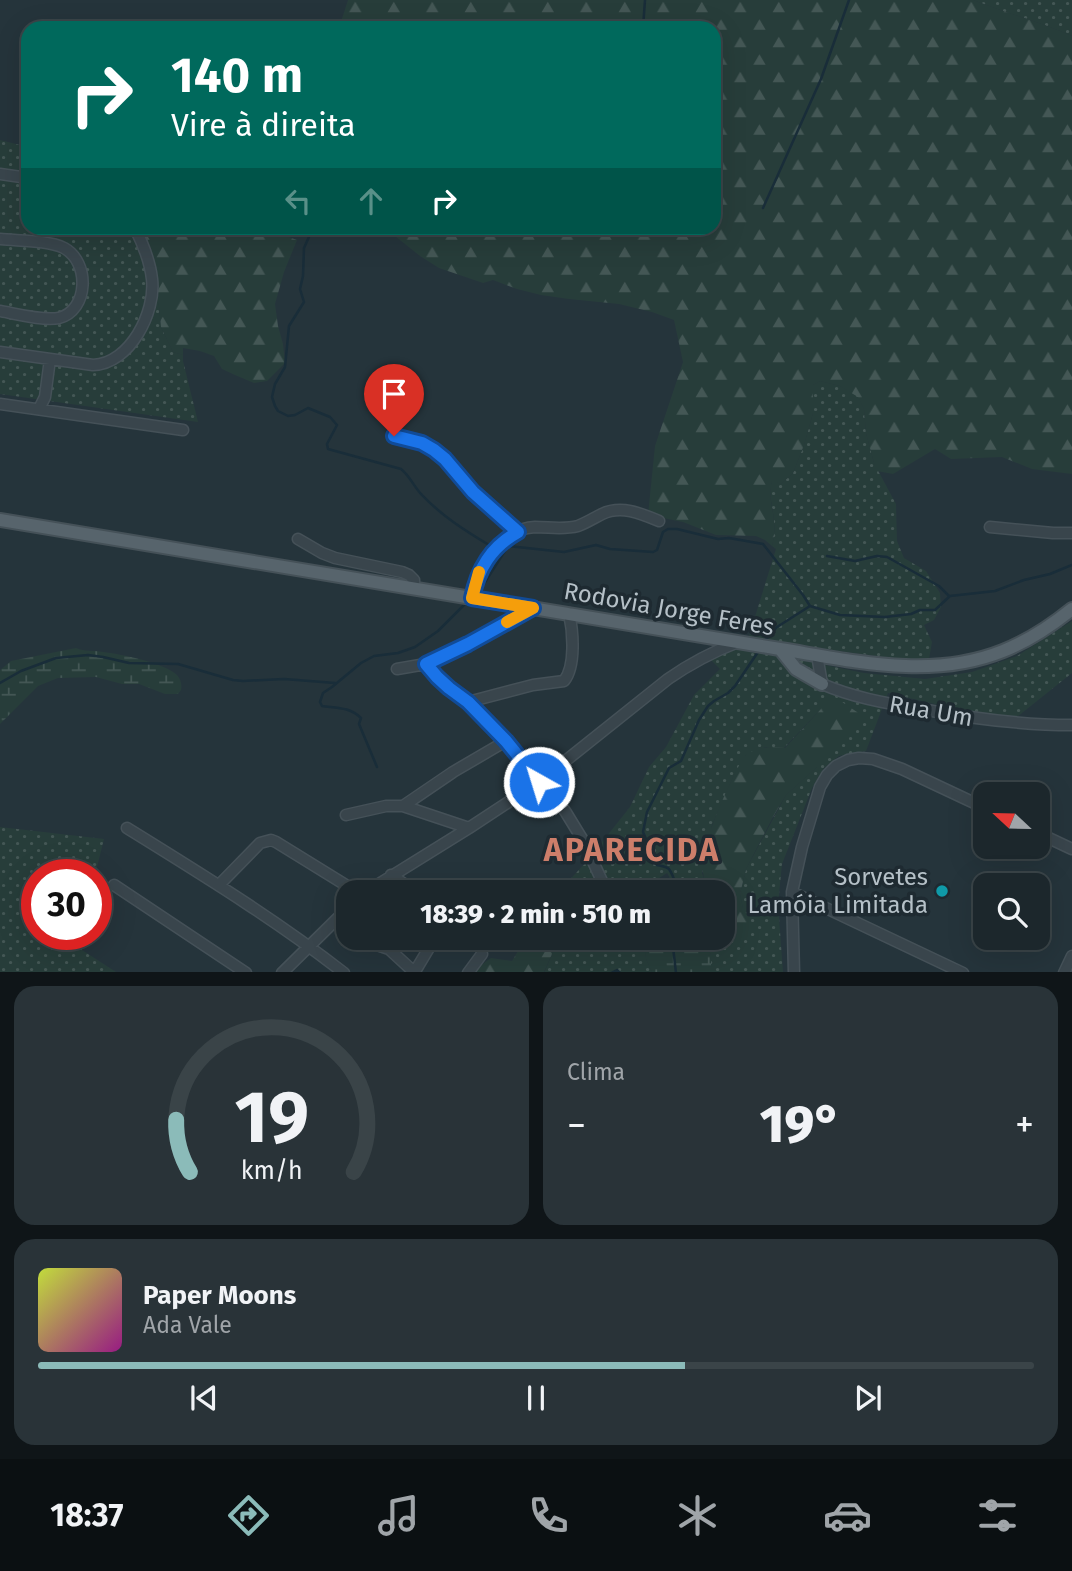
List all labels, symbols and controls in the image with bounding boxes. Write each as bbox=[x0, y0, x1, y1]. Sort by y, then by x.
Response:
text: 140 m bbox=[171, 46, 303, 105]
icon: right bbox=[56, 49, 147, 140]
text: Vire à direita bbox=[171, 106, 356, 144]
icon: left bbox=[279, 182, 317, 220]
icon: ahead bbox=[352, 182, 390, 220]
icon: right bbox=[425, 182, 463, 220]
pin bbox=[364, 364, 424, 436]
icon: arrive bbox=[375, 375, 413, 413]
street label: Rodovia Jorge Feres bbox=[562, 577, 776, 641]
street label: Rua Um bbox=[887, 690, 975, 732]
position arrow bbox=[502, 745, 576, 819]
north arrow bbox=[973, 782, 1050, 859]
map controls bbox=[973, 782, 1050, 950]
district label: APARECIDA bbox=[543, 831, 720, 869]
speed limit sign: 30 bbox=[21, 859, 112, 950]
place label: Sorvetes Lamóia Limitada bbox=[747, 863, 928, 919]
button: search bbox=[973, 873, 1050, 950]
marker: Sorvetes Lamóia Limitada bbox=[934, 883, 950, 899]
text: 18:39 · 2 min · 510 m bbox=[420, 899, 651, 930]
text: Clima bbox=[567, 1058, 625, 1086]
text: 19 bbox=[234, 1074, 309, 1161]
text: 19° bbox=[760, 1093, 841, 1156]
text: − bbox=[567, 1102, 586, 1148]
text: + bbox=[1015, 1102, 1034, 1148]
text: km/h bbox=[241, 1155, 302, 1185]
text: Paper Moons bbox=[143, 1280, 296, 1311]
text: Ada Vale bbox=[143, 1311, 232, 1339]
icon: previous bbox=[185, 1379, 223, 1417]
icon: pause bbox=[517, 1379, 555, 1417]
icon: next bbox=[849, 1379, 887, 1417]
icon: directions bbox=[224, 1491, 273, 1540]
icon: music bbox=[374, 1491, 423, 1540]
icon: phone bbox=[524, 1491, 573, 1540]
icon: climate bbox=[673, 1491, 722, 1540]
icon: car bbox=[823, 1491, 872, 1540]
icon: filters bbox=[973, 1491, 1022, 1540]
text: 18:37 bbox=[50, 1496, 123, 1534]

